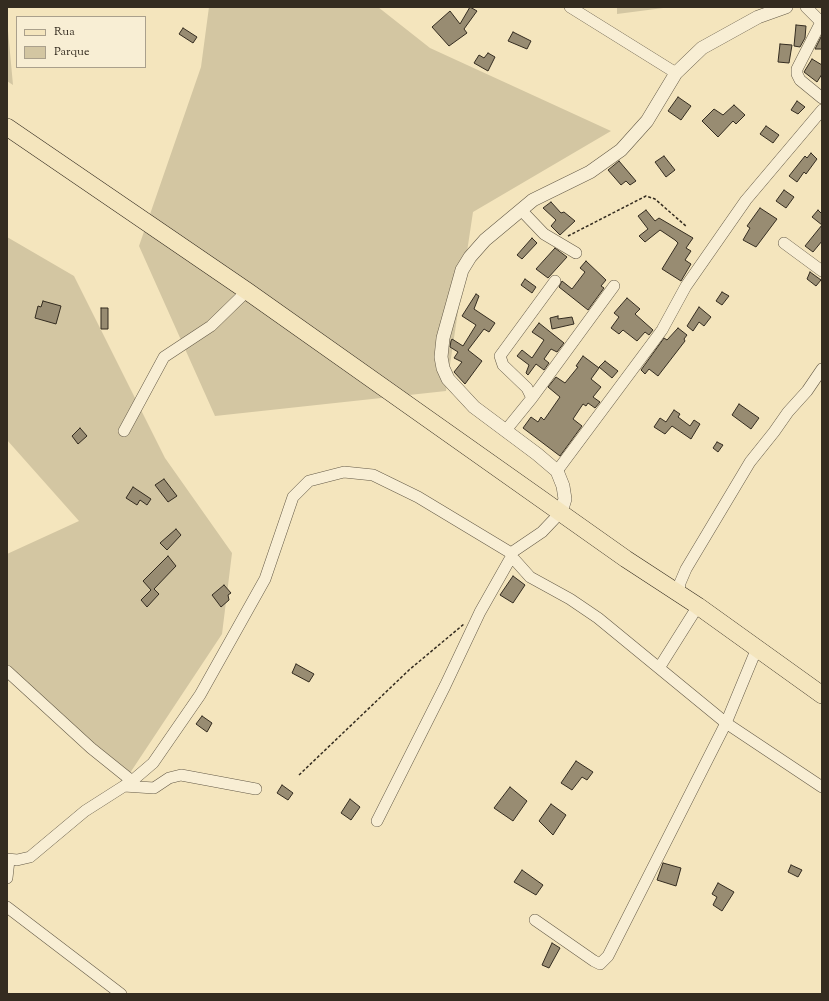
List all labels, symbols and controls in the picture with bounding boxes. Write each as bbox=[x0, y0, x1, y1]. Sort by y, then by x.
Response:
legend bbox=[16, 16, 146, 68]
text: Rua bbox=[54, 23, 75, 41]
text: Parque bbox=[54, 43, 90, 61]

